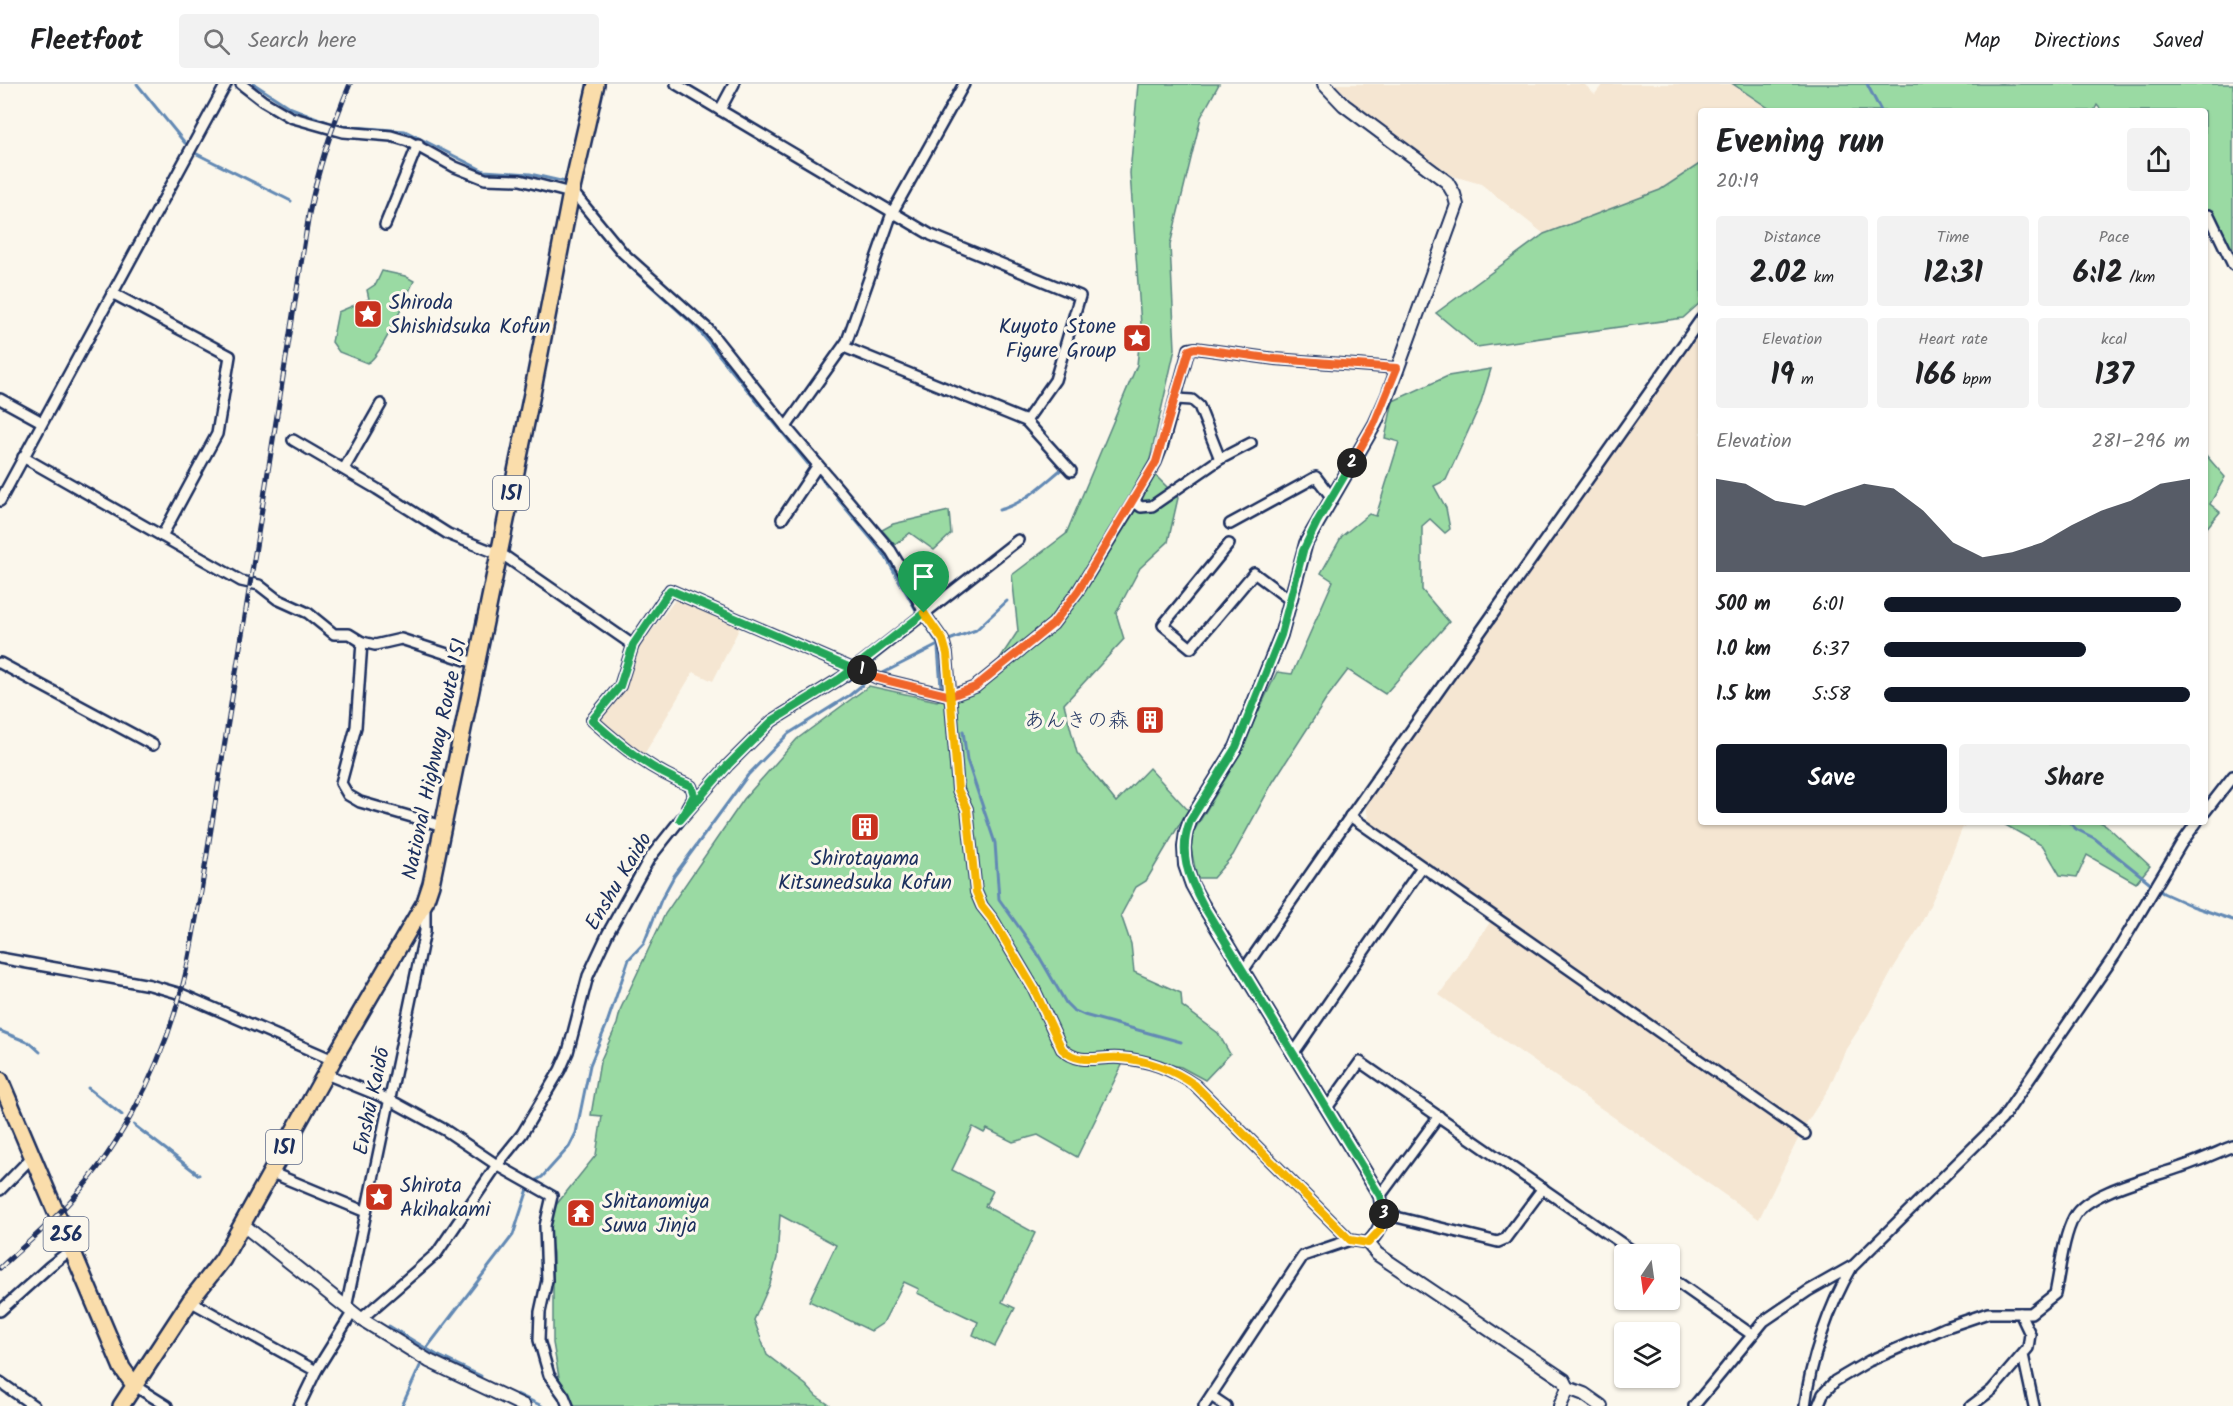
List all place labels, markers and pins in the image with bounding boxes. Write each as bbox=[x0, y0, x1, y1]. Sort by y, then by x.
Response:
place label: Shiroda Shishidsuka Kofun bbox=[389, 287, 550, 344]
place icon: Shiroda Shishidsuka Kofun bbox=[352, 298, 384, 330]
place label: Kuyoto Stone Figure Group bbox=[999, 311, 1117, 368]
place icon: Kuyoto Stone Figure Group bbox=[1121, 322, 1153, 354]
pin: 2 bbox=[1337, 448, 1367, 478]
pin bbox=[898, 551, 949, 613]
pin: 1 bbox=[847, 655, 877, 685]
building icon: あんきの森 bbox=[1134, 704, 1166, 736]
place label: あんきの森 bbox=[1024, 705, 1129, 738]
building icon: Shirotayama Kitsunedsuka Kofun bbox=[849, 811, 881, 843]
place label: Shirotayama Kitsunedsuka Kofun bbox=[778, 843, 952, 900]
place label: Shirota Akihakami bbox=[400, 1170, 491, 1227]
place icon: Shirota Akihakami bbox=[363, 1181, 395, 1213]
place label: Shitanomiya Suwa Jinja bbox=[602, 1186, 710, 1243]
temple icon: Shitanomiya Suwa Jinja bbox=[565, 1197, 597, 1229]
pin: 3 bbox=[1369, 1199, 1399, 1229]

